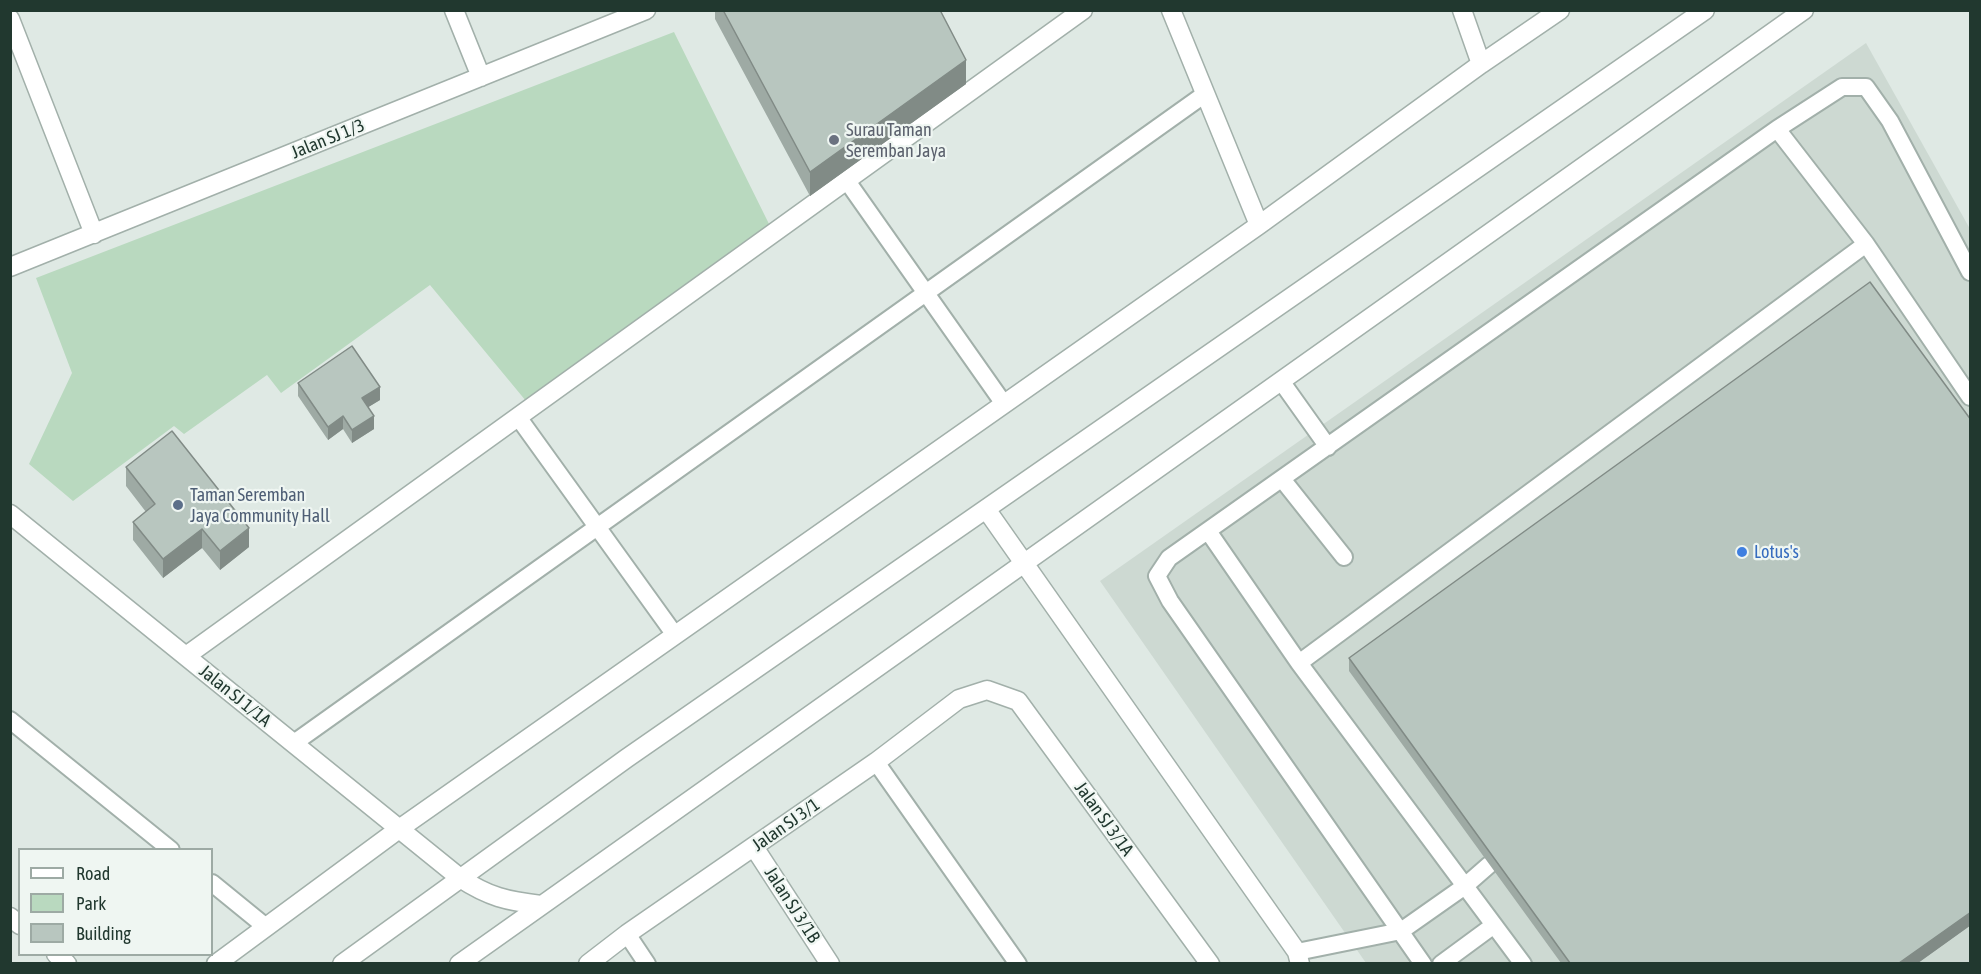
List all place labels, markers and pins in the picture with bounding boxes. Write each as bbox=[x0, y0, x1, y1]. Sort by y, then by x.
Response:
place label: Surau Taman Seremban Jaya bbox=[846, 119, 946, 162]
marker: Surau Taman Seremban Jaya bbox=[827, 133, 841, 147]
place label: Taman Seremban Jaya Community Hall bbox=[190, 484, 330, 526]
marker: Taman Seremban Jaya Community Hall bbox=[171, 498, 185, 512]
place label: Lotus's bbox=[1754, 541, 1799, 563]
marker: Lotus's bbox=[1735, 545, 1749, 559]

